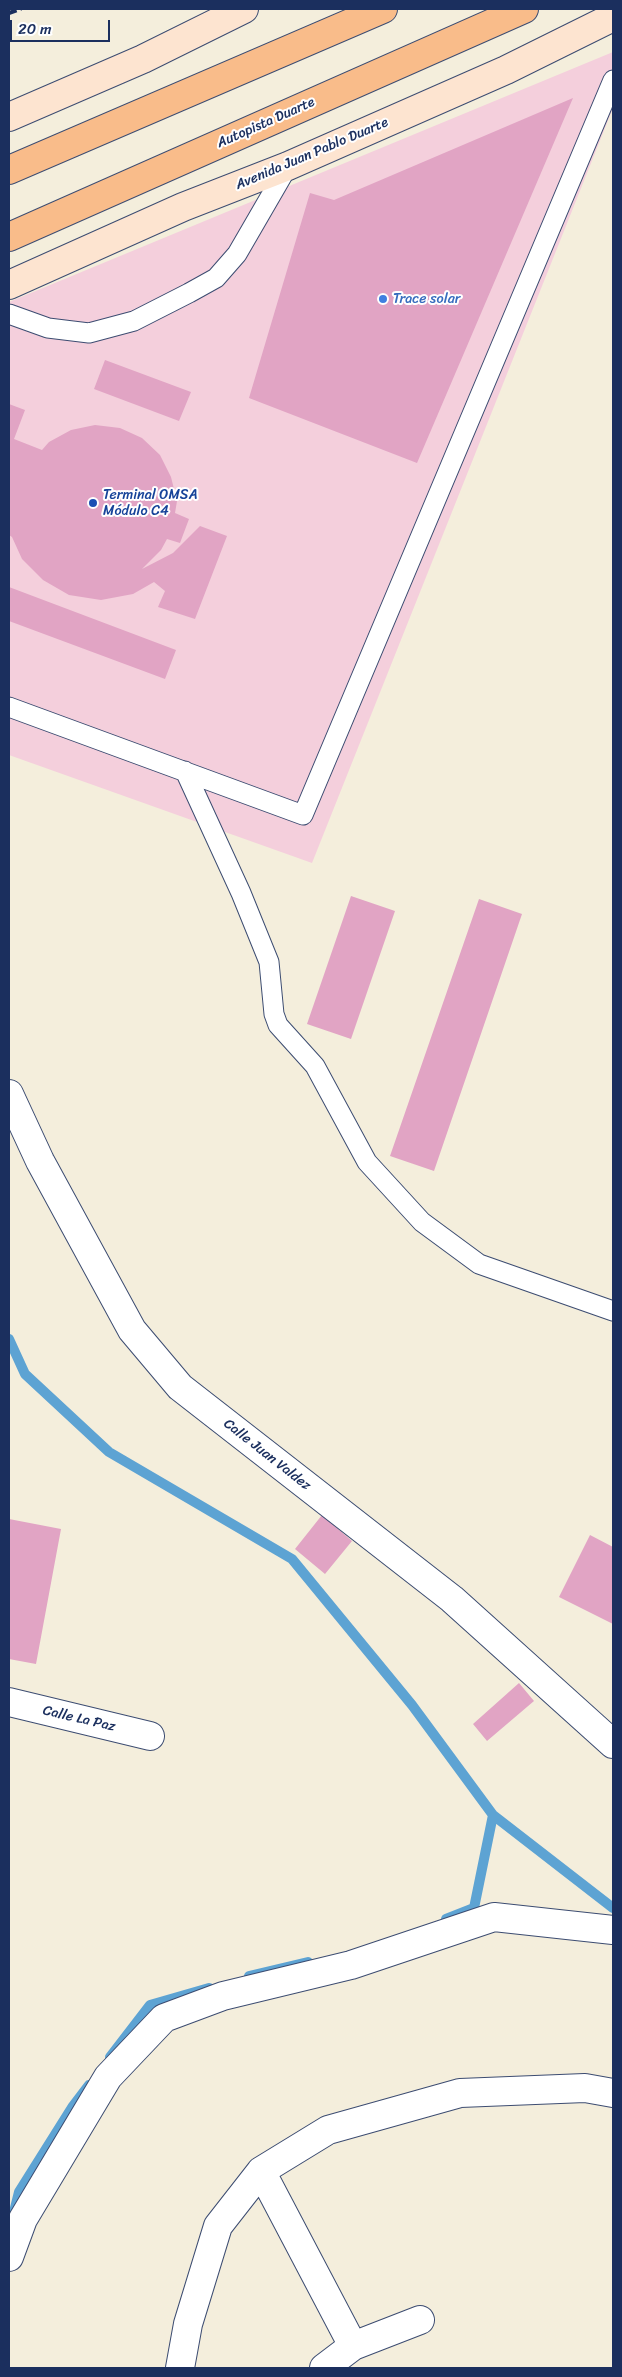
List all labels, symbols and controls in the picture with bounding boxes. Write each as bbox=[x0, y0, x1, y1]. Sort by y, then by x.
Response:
scale bar bbox=[12, 10, 112, 42]
text: 20 m bbox=[18, 16, 52, 42]
street label: Autopista Duarte bbox=[215, 94, 317, 152]
street label: Avenida Juan Pablo Duarte bbox=[233, 114, 391, 194]
place label: Trace solar bbox=[393, 291, 460, 307]
marker: Trace solar bbox=[377, 293, 389, 305]
place label: Terminal OMSA Módulo C4 bbox=[103, 487, 198, 520]
marker: Terminal OMSA Módulo C4 bbox=[87, 497, 99, 509]
street label: Calle Juan Valdez bbox=[220, 1416, 314, 1494]
street label: Calle La Paz bbox=[41, 1703, 117, 1735]

